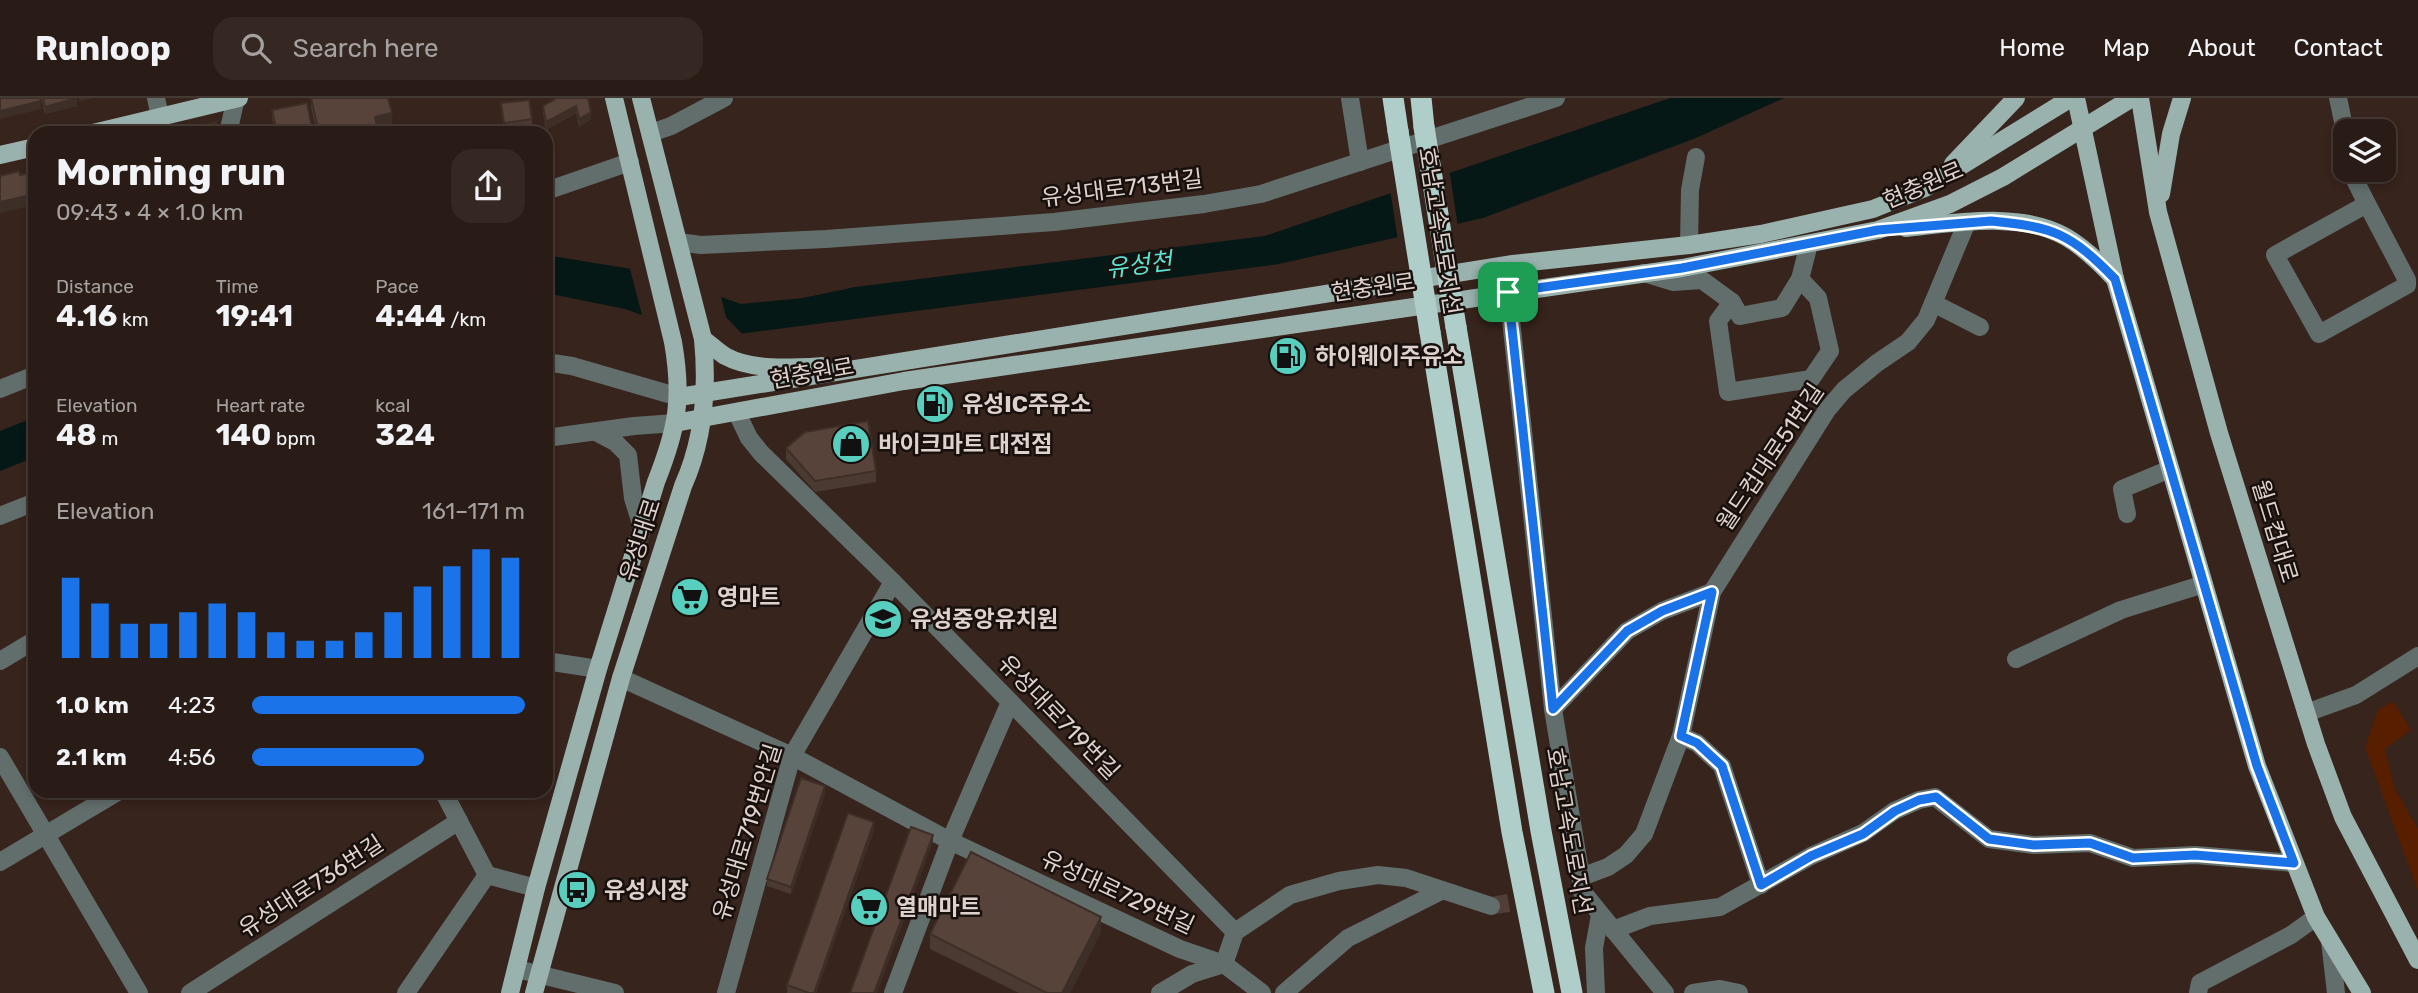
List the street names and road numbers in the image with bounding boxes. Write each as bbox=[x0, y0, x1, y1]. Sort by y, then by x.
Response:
street label: 호남고속도로지선 bbox=[1413, 145, 1467, 317]
street label: 현충원로 bbox=[1879, 156, 1967, 214]
street label: 유성대로713번길 bbox=[1040, 164, 1204, 212]
street label: 현충원로 bbox=[1329, 267, 1417, 307]
street label: 현충원로 bbox=[768, 352, 856, 394]
street label: 월드컵대로51번길 bbox=[1711, 378, 1829, 536]
street label: 월드컵대로 bbox=[2246, 476, 2304, 586]
street label: 유성대로 bbox=[614, 495, 666, 585]
street label: 유성대로719번길 bbox=[993, 649, 1125, 785]
street label: 유성대로719번안길 bbox=[707, 740, 787, 924]
street label: 호남고속도로지선 bbox=[1541, 745, 1597, 917]
street label: 유성대로736번길 bbox=[234, 829, 388, 943]
street label: 유성대로729번길 bbox=[1037, 844, 1199, 940]

